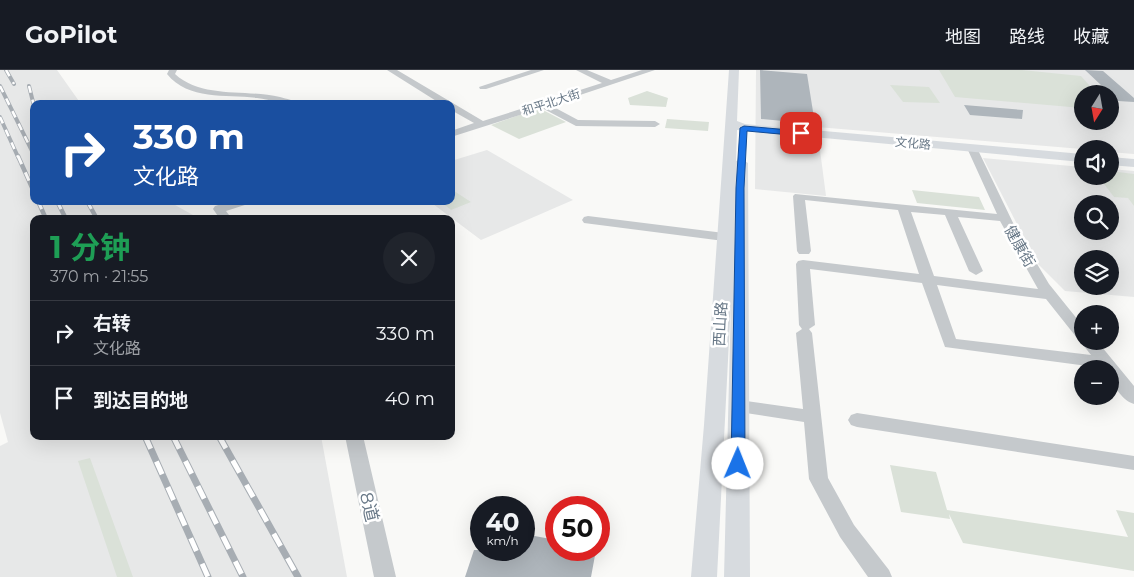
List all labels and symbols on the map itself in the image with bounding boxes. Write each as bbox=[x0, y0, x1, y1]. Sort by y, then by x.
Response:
north arrow bbox=[1074, 85, 1119, 130]
street label: 和平北大街 bbox=[520, 86, 582, 118]
pin bbox=[780, 112, 822, 154]
street label: 文化路 bbox=[894, 134, 932, 152]
street label: 健康街 bbox=[1001, 222, 1039, 270]
street label: 西山路 bbox=[709, 301, 731, 347]
position arrow bbox=[711, 437, 763, 489]
street label: 8道 bbox=[355, 490, 383, 524]
speed limit sign: 50 bbox=[545, 496, 610, 561]

